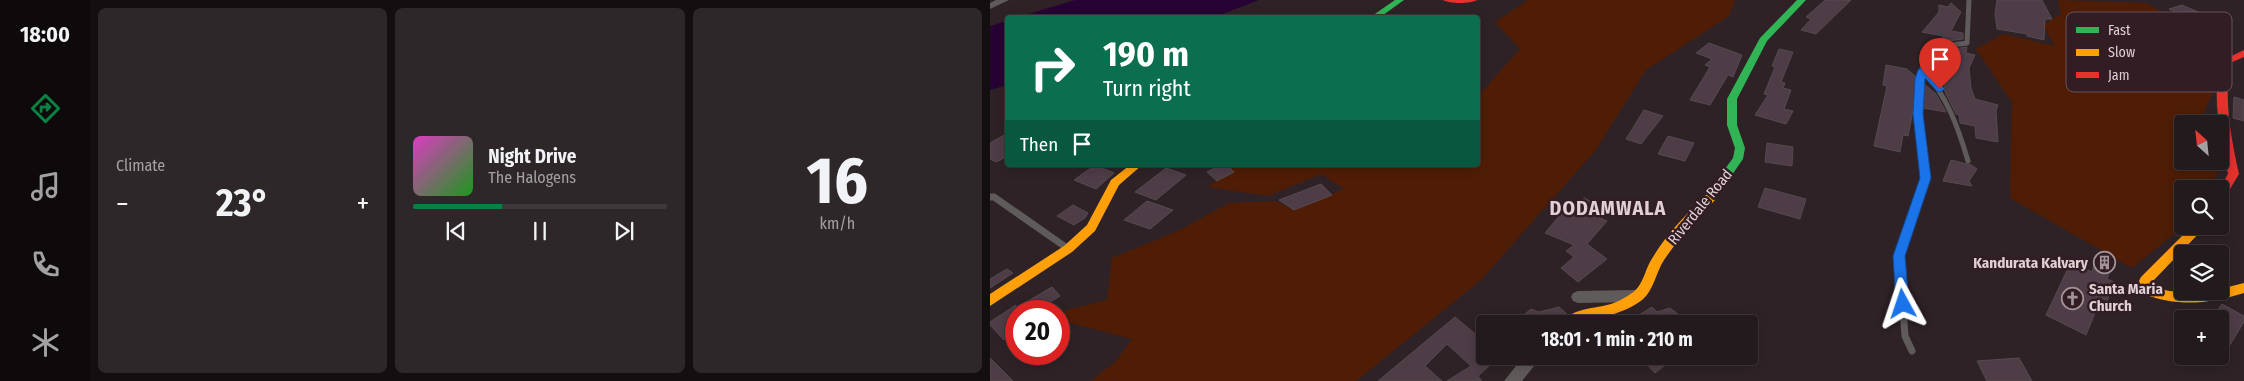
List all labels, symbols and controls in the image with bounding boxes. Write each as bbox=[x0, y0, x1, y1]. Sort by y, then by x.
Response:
legend bbox=[2066, 12, 2232, 92]
text: 18:00 bbox=[20, 21, 70, 48]
text: Fast bbox=[2108, 22, 2131, 39]
text: 190 m bbox=[1103, 33, 1189, 75]
icon: right bbox=[1020, 35, 1085, 100]
pin bbox=[1919, 38, 1961, 89]
text: Slow bbox=[2108, 44, 2135, 61]
icon: arrive bbox=[1926, 45, 1954, 73]
text: Jam bbox=[2108, 67, 2129, 84]
text: Turn right bbox=[1103, 75, 1191, 102]
icon: directions bbox=[28, 91, 63, 126]
north arrow bbox=[2174, 115, 2229, 170]
map controls bbox=[2174, 115, 2229, 365]
icon: arrive bbox=[1068, 130, 1096, 158]
text: Then bbox=[1020, 133, 1058, 156]
text: 16 bbox=[807, 142, 868, 220]
text: Night Drive bbox=[488, 145, 576, 168]
text: Climate bbox=[116, 156, 165, 175]
street label: Riverdale Road bbox=[1664, 166, 1736, 248]
text: The Halogens bbox=[488, 168, 576, 187]
icon: music bbox=[28, 169, 63, 204]
text: 23° bbox=[216, 180, 269, 226]
button: search bbox=[2174, 180, 2229, 235]
text: − bbox=[116, 187, 129, 220]
text: + bbox=[357, 187, 369, 220]
district label: DODAMWALA bbox=[1550, 196, 1667, 220]
text: km/h bbox=[819, 214, 855, 233]
icon: previous bbox=[442, 217, 470, 245]
icon: pause bbox=[526, 217, 554, 245]
icon: next bbox=[610, 217, 638, 245]
button: layers bbox=[2174, 245, 2229, 300]
icon: phone bbox=[28, 247, 63, 282]
building icon: Kandurata Kalvary bbox=[2092, 251, 2116, 275]
place label: Kandurata Kalvary bbox=[1973, 254, 2089, 272]
position arrow bbox=[1876, 277, 1928, 329]
place label: Santa Maria Church bbox=[2089, 280, 2163, 315]
church icon: Santa Maria Church bbox=[2061, 286, 2085, 310]
speed limit sign: 20 bbox=[1005, 300, 1070, 365]
button: + bbox=[2174, 310, 2229, 365]
icon: climate bbox=[28, 325, 63, 360]
text: 18:01 · 1 min · 210 m bbox=[1541, 328, 1693, 351]

